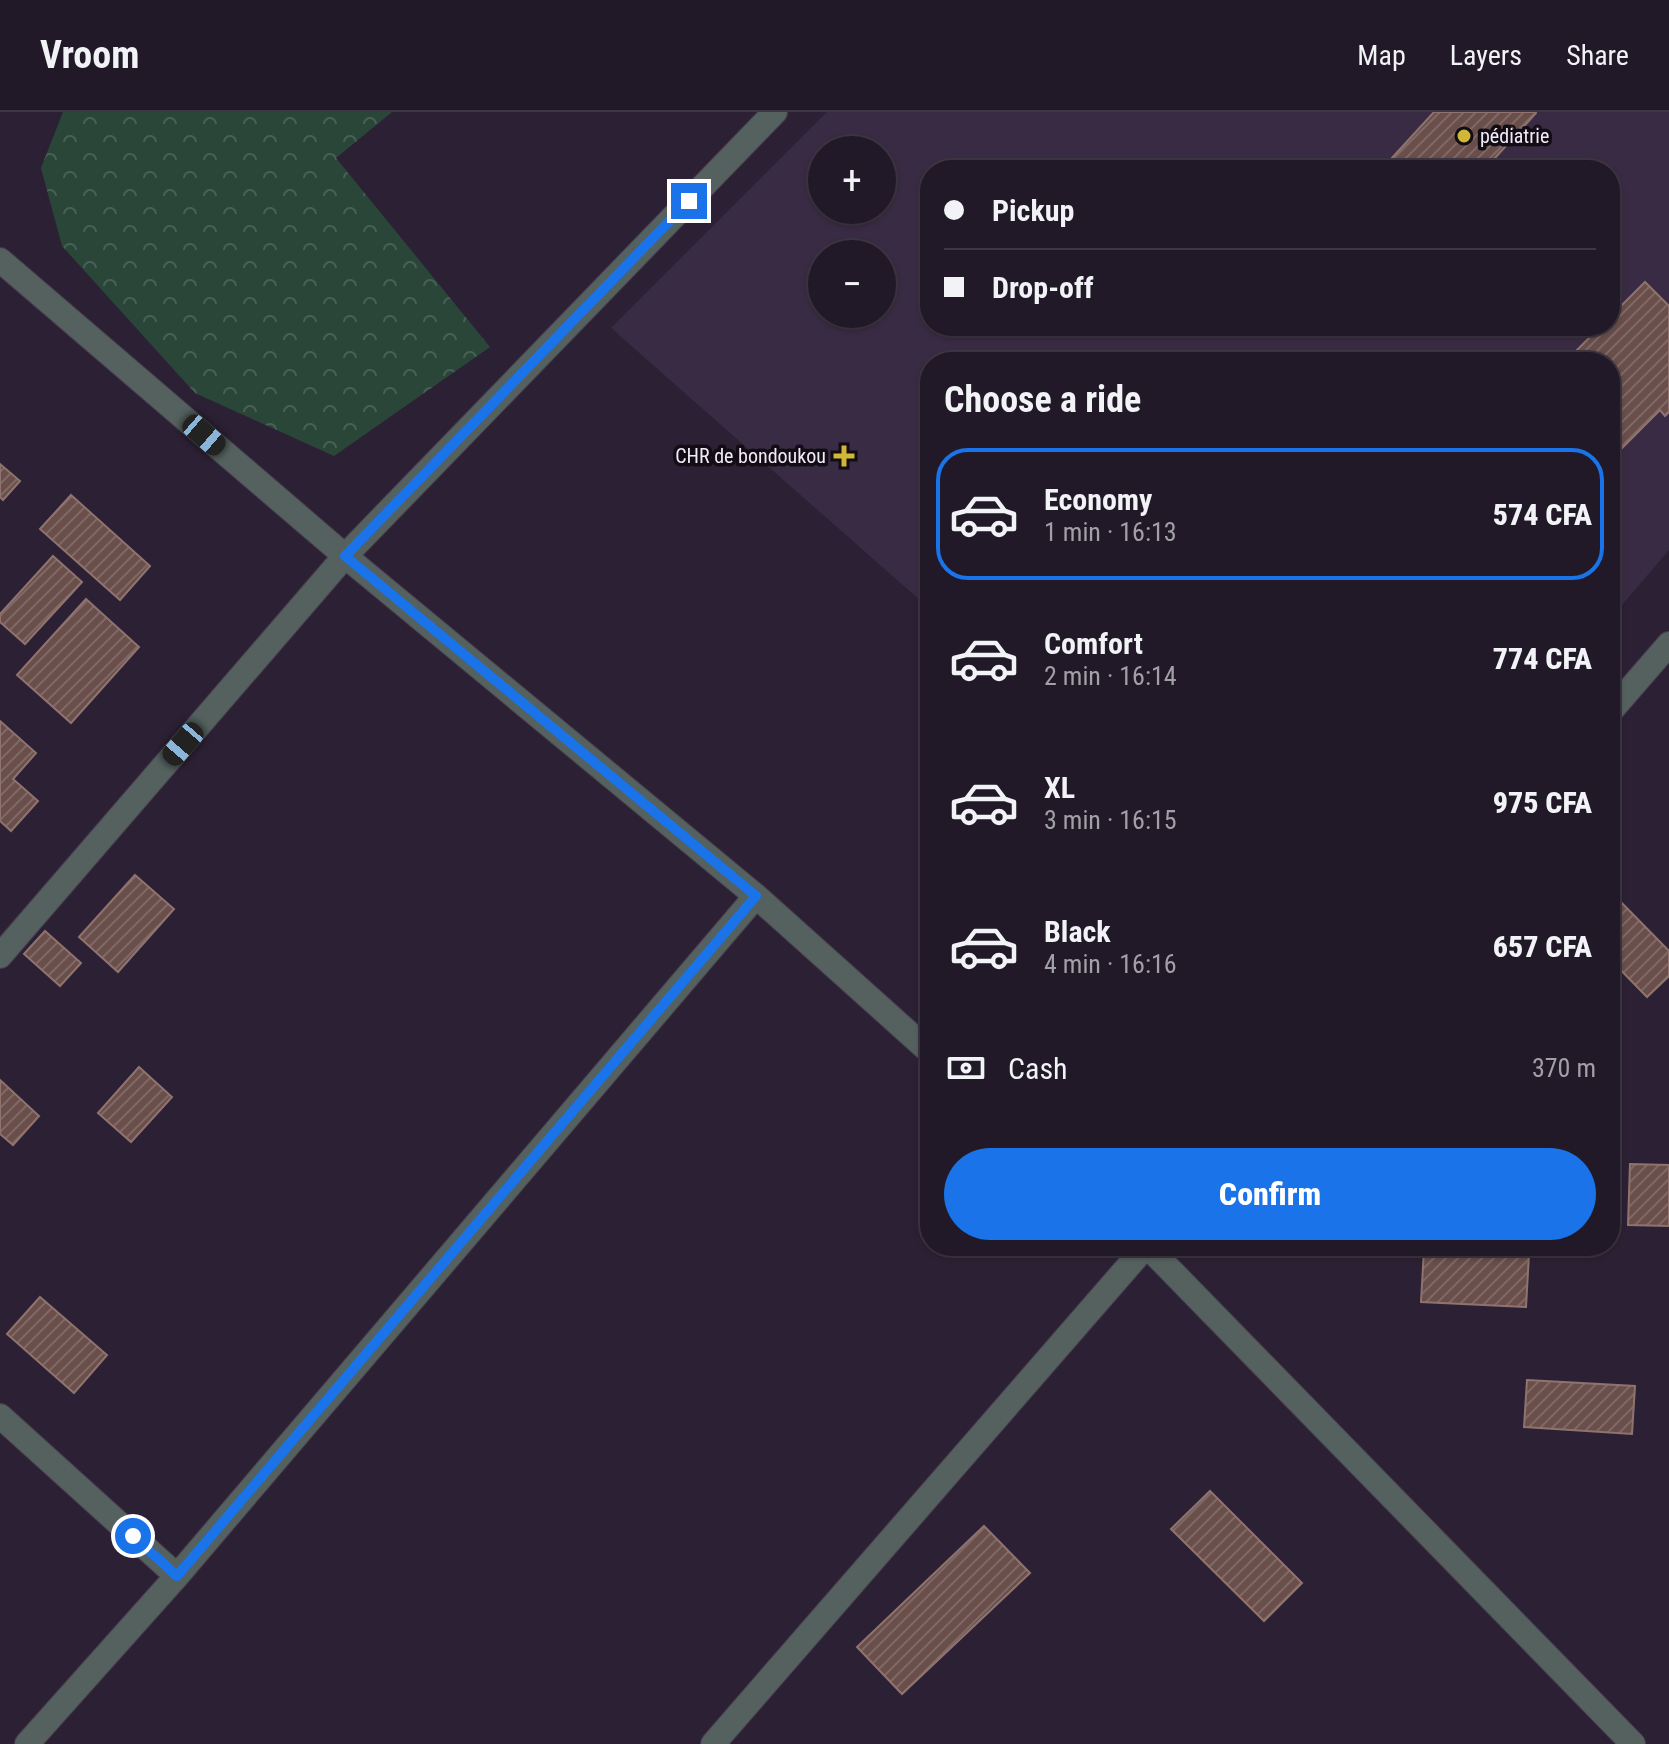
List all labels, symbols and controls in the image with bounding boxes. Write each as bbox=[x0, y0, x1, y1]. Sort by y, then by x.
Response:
text: Vroom bbox=[40, 33, 139, 77]
text: Map bbox=[1357, 39, 1406, 72]
text: Layers bbox=[1450, 39, 1522, 72]
text: Share bbox=[1566, 39, 1629, 72]
place label: pédiatrie bbox=[1480, 124, 1549, 148]
marker: pédiatrie bbox=[1455, 127, 1473, 145]
map controls bbox=[808, 136, 896, 328]
button: + bbox=[808, 136, 896, 224]
route end bbox=[671, 183, 707, 219]
text: Pickup bbox=[992, 193, 1074, 228]
button: − bbox=[808, 240, 896, 328]
text: Drop-off bbox=[992, 270, 1094, 305]
text: Choose a ride bbox=[944, 379, 1141, 421]
car bbox=[178, 410, 230, 460]
place label: CHR de bondoukou bbox=[675, 444, 826, 468]
marker: CHR de bondoukou bbox=[833, 445, 855, 467]
icon: car bbox=[948, 478, 1020, 550]
text: Economy bbox=[1044, 482, 1152, 517]
text: 574 CFA bbox=[1493, 497, 1592, 532]
text: 1 min · 16:13 bbox=[1044, 517, 1177, 547]
icon: car bbox=[948, 622, 1020, 694]
text: Comfort bbox=[1044, 626, 1143, 661]
text: 774 CFA bbox=[1493, 641, 1592, 676]
text: 2 min · 16:14 bbox=[1044, 661, 1177, 691]
car bbox=[158, 718, 208, 770]
icon: car bbox=[948, 766, 1020, 838]
text: XL bbox=[1044, 770, 1075, 805]
text: 975 CFA bbox=[1493, 785, 1592, 820]
text: 3 min · 16:15 bbox=[1044, 805, 1177, 835]
icon: car bbox=[948, 910, 1020, 982]
text: Black bbox=[1044, 914, 1111, 949]
text: 657 CFA bbox=[1493, 929, 1592, 964]
text: 4 min · 16:16 bbox=[1044, 949, 1177, 979]
icon: cash bbox=[944, 1046, 988, 1090]
text: Cash bbox=[1008, 1051, 1068, 1086]
text: 370 m bbox=[1532, 1053, 1596, 1083]
button: Confirm bbox=[944, 1148, 1596, 1240]
route start bbox=[115, 1518, 151, 1554]

